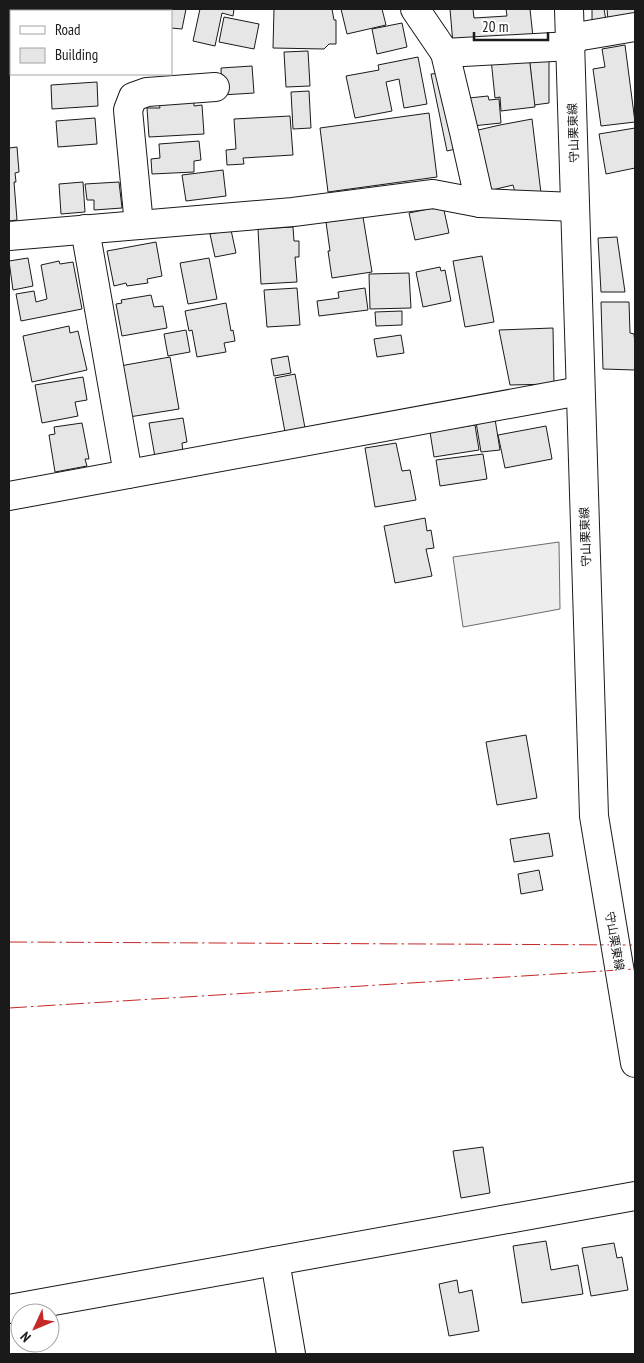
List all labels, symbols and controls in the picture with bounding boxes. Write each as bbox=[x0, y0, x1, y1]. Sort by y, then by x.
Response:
legend bbox=[10, 10, 172, 75]
scale bar bbox=[474, 10, 548, 42]
text: 20 m bbox=[482, 17, 508, 36]
text: Road bbox=[55, 20, 81, 39]
text: Building bbox=[55, 45, 98, 64]
street label: 守山栗東線 bbox=[564, 103, 582, 163]
street label: 守山栗東線 bbox=[576, 507, 594, 567]
street label: 守山栗東線 bbox=[602, 910, 628, 972]
north arrow bbox=[10, 1303, 60, 1353]
text: N bbox=[17, 1328, 35, 1346]

